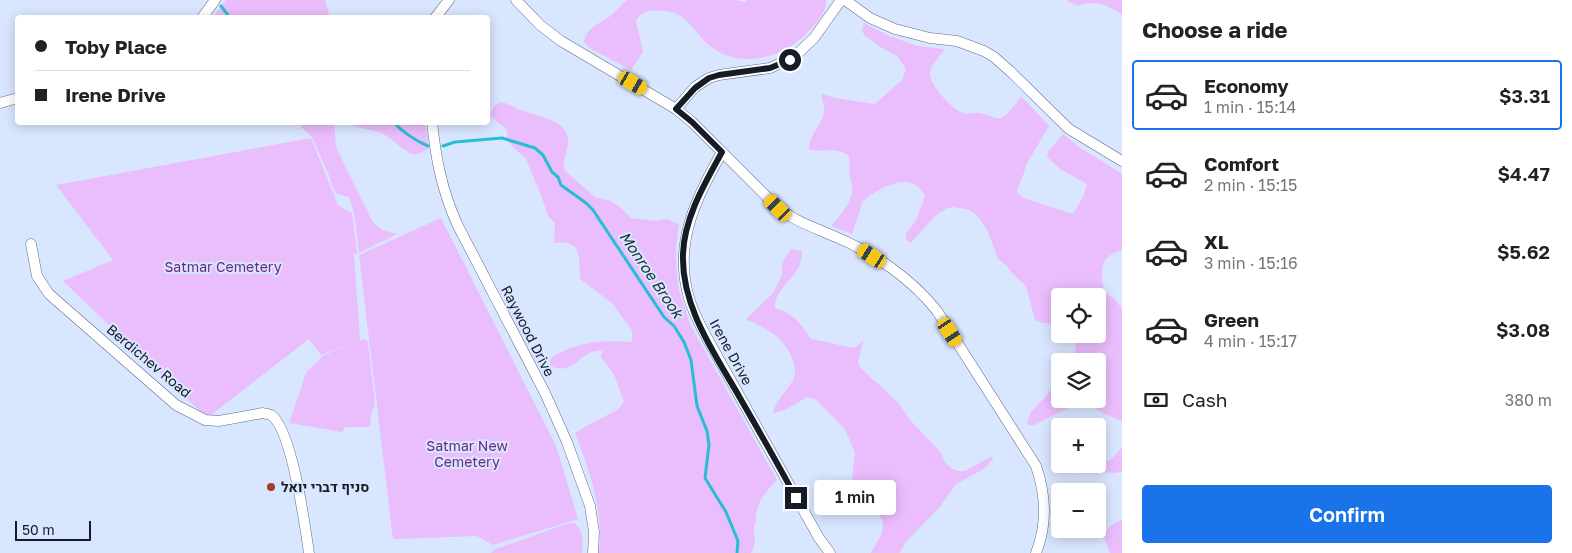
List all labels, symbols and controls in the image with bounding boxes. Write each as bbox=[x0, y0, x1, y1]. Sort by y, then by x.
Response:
text: Choose a ride bbox=[1142, 16, 1288, 43]
text: Toby Place bbox=[65, 35, 167, 58]
route start bbox=[779, 49, 801, 71]
car bbox=[616, 69, 649, 97]
icon: car bbox=[1144, 73, 1189, 118]
text: Economy bbox=[1204, 74, 1289, 97]
text: Irene Drive bbox=[65, 83, 166, 106]
text: $3.31 bbox=[1499, 84, 1550, 107]
text: 1 min · 15:14 bbox=[1204, 97, 1296, 117]
icon: car bbox=[1144, 151, 1189, 196]
text: Comfort bbox=[1204, 152, 1279, 175]
text: $4.47 bbox=[1497, 162, 1550, 185]
text: 2 min · 15:15 bbox=[1204, 175, 1297, 195]
car bbox=[762, 192, 793, 224]
water label: Monroe Brook bbox=[616, 228, 688, 322]
icon: car bbox=[1144, 229, 1189, 274]
text: XL bbox=[1204, 230, 1229, 253]
text: $5.62 bbox=[1497, 240, 1550, 263]
car bbox=[855, 242, 888, 270]
text: 3 min · 15:16 bbox=[1204, 253, 1298, 273]
park label: Satmar Cemetery bbox=[164, 258, 282, 275]
street label: Raywood Drive bbox=[498, 282, 559, 379]
map controls bbox=[1051, 288, 1106, 538]
button: locate bbox=[1051, 288, 1106, 343]
icon: car bbox=[1144, 307, 1189, 352]
text: Green bbox=[1204, 308, 1259, 331]
car bbox=[935, 315, 964, 349]
street label: Irene Drive bbox=[706, 316, 757, 388]
text: $3.08 bbox=[1496, 318, 1550, 341]
street label: Berdichev Road bbox=[104, 320, 195, 401]
text: 4 min · 15:17 bbox=[1204, 331, 1297, 351]
button: layers bbox=[1051, 353, 1106, 408]
icon: cash bbox=[1142, 386, 1170, 414]
text: Cash bbox=[1182, 388, 1227, 411]
text: 380 m bbox=[1505, 390, 1552, 410]
button: + bbox=[1051, 418, 1106, 473]
park label: Satmar New Cemetery bbox=[426, 437, 508, 470]
place label: סניף דברי יואל bbox=[281, 478, 369, 495]
callout: 1 min bbox=[814, 480, 896, 516]
marker: סניף דברי יואל bbox=[265, 481, 277, 493]
button: − bbox=[1051, 483, 1106, 538]
button: Confirm bbox=[1142, 485, 1552, 543]
route end bbox=[785, 487, 807, 509]
text: 1 min bbox=[835, 487, 875, 507]
scale bar bbox=[15, 518, 91, 541]
text: 50 m bbox=[22, 521, 55, 538]

